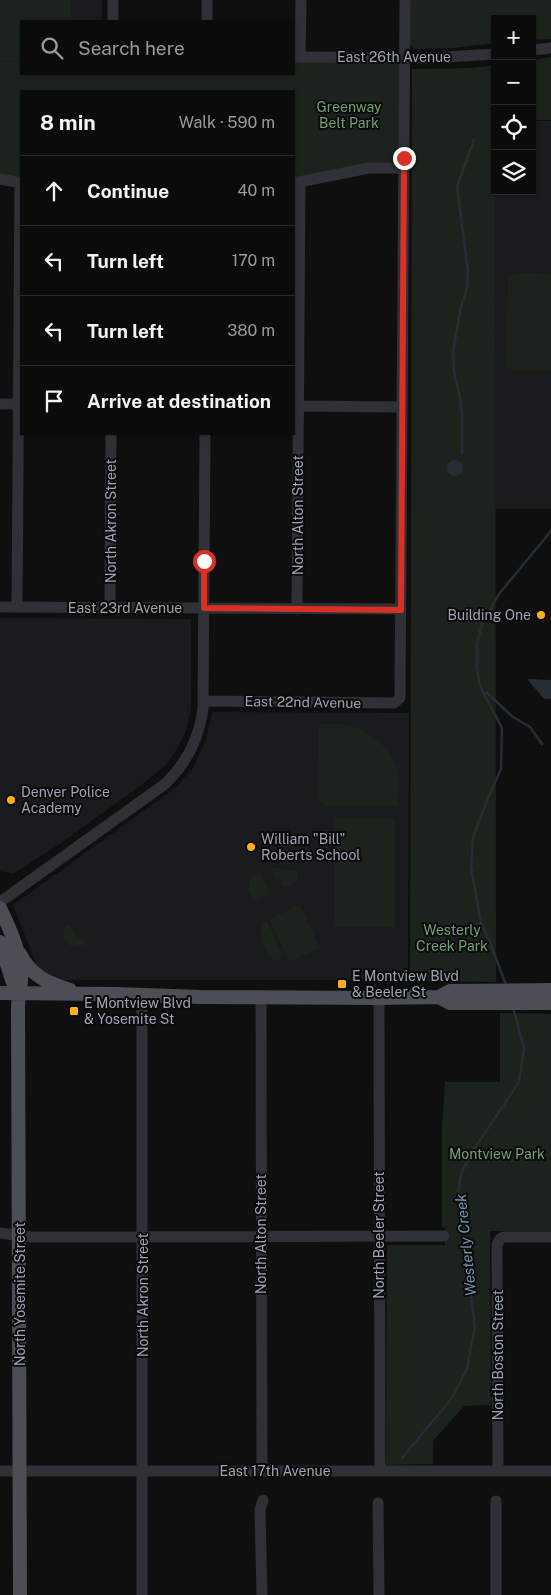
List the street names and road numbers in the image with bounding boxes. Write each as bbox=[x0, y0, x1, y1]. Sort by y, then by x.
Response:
street label: East 26th Avenue bbox=[337, 49, 451, 65]
street label: North Alton Street bbox=[290, 455, 306, 575]
street label: North Akron Street bbox=[103, 459, 119, 583]
street label: East 23rd Avenue bbox=[68, 600, 182, 616]
street label: East 22nd Avenue bbox=[245, 693, 362, 711]
street label: North Beeler Street bbox=[371, 1171, 387, 1299]
street label: North Alton Street bbox=[253, 1174, 269, 1294]
street label: North Yosemite Street bbox=[12, 1222, 28, 1366]
street label: North Akron Street bbox=[135, 1233, 151, 1357]
street label: North Boston Street bbox=[490, 1290, 506, 1420]
street label: East 17th Avenue bbox=[219, 1463, 331, 1479]

